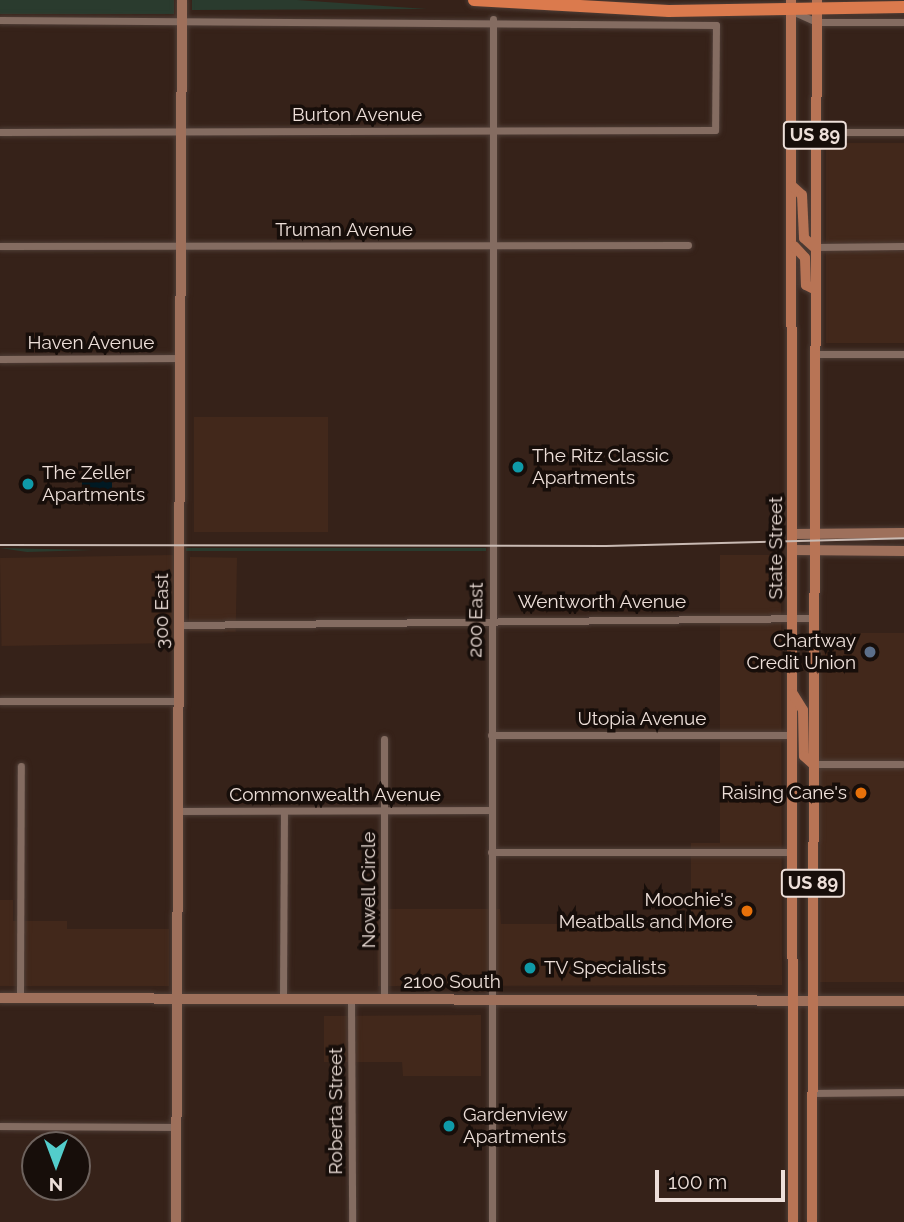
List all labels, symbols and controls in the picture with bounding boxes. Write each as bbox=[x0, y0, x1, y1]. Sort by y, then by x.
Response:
street label: Burton Avenue bbox=[292, 104, 422, 126]
road number: US 89 bbox=[782, 120, 848, 150]
street label: Truman Avenue bbox=[275, 219, 413, 241]
street label: Haven Avenue bbox=[27, 332, 155, 354]
place label: The Ritz Classic Apartments bbox=[532, 445, 669, 489]
marker: The Ritz Classic Apartments bbox=[510, 459, 526, 475]
place label: The Zeller Apartments bbox=[42, 462, 145, 506]
marker: The Zeller Apartments bbox=[20, 476, 36, 492]
street label: State Street bbox=[765, 497, 787, 599]
street label: 300 East bbox=[151, 573, 173, 649]
street label: 200 East bbox=[464, 582, 488, 658]
street label: Wentworth Avenue bbox=[517, 591, 687, 613]
place label: Chartway Credit Union bbox=[746, 630, 856, 674]
marker: Chartway Credit Union bbox=[862, 644, 878, 660]
street label: Utopia Avenue bbox=[577, 708, 707, 730]
place label: Raising Cane's bbox=[721, 782, 847, 804]
street label: Commonwealth Avenue bbox=[229, 784, 441, 806]
marker: Raising Cane's bbox=[853, 785, 869, 801]
street label: Nowell Circle bbox=[358, 831, 380, 949]
road number: US 89 bbox=[780, 868, 846, 898]
place label: Moochie's Meatballs and More bbox=[559, 889, 733, 933]
marker: Moochie's Meatballs and More bbox=[739, 903, 755, 919]
place label: TV Specialists bbox=[544, 957, 667, 979]
marker: TV Specialists bbox=[522, 960, 538, 976]
street label: 2100 South bbox=[403, 971, 501, 993]
street label: Roberta Street bbox=[325, 1047, 347, 1175]
place label: Gardenview Apartments bbox=[463, 1104, 568, 1148]
marker: Gardenview Apartments bbox=[441, 1118, 457, 1134]
north arrow bbox=[21, 1131, 91, 1201]
scale bar bbox=[659, 1156, 788, 1200]
text: 100 m bbox=[668, 1169, 727, 1194]
text: N bbox=[49, 1174, 63, 1196]

